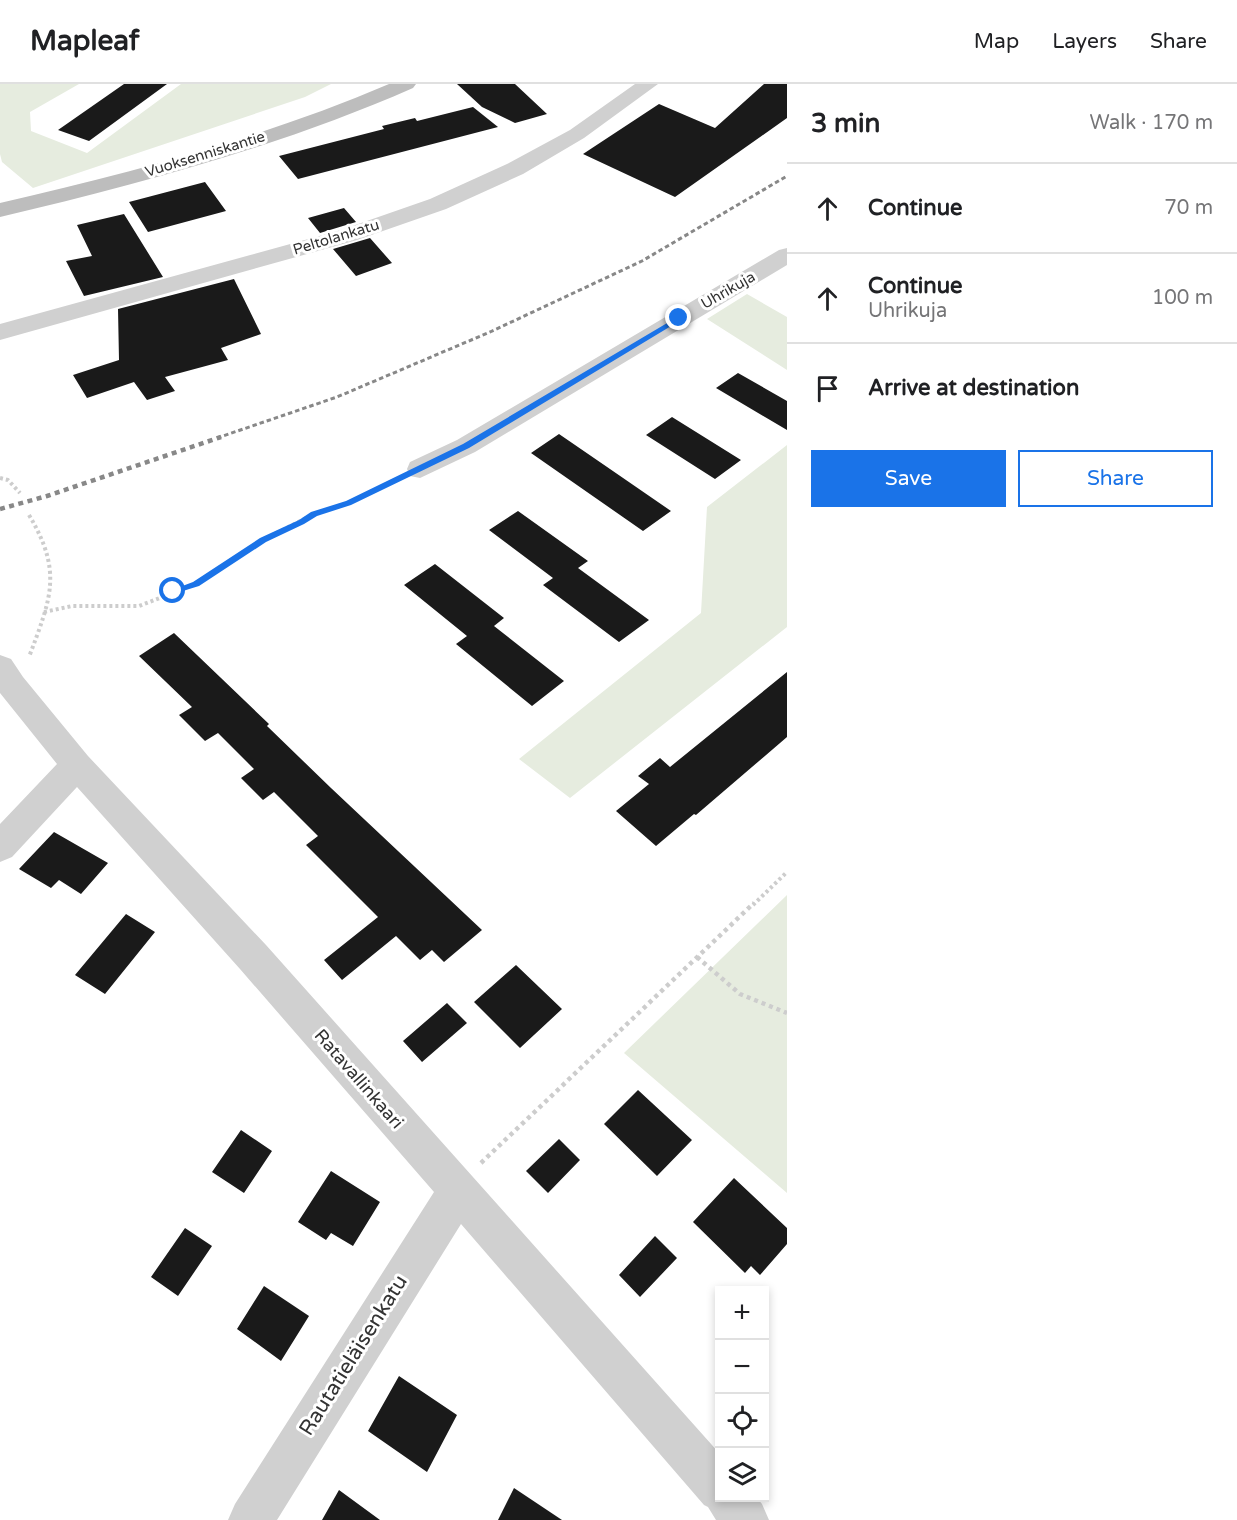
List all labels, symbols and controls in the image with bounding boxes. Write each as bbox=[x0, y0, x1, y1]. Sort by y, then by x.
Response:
text: Mapleaf bbox=[30, 24, 139, 58]
text: Map bbox=[974, 29, 1019, 54]
text: Layers bbox=[1052, 29, 1117, 54]
text: Share bbox=[1150, 29, 1207, 54]
text: 3 min bbox=[811, 108, 880, 139]
text: Walk · 170 m bbox=[1090, 111, 1213, 135]
street label: Vuoksenniskantie bbox=[143, 127, 267, 181]
icon: ahead bbox=[811, 192, 844, 225]
text: Continue bbox=[868, 195, 963, 221]
text: 70 m bbox=[1164, 196, 1213, 220]
street label: Peltolankatu bbox=[291, 215, 381, 259]
street label: Uhrikuja bbox=[698, 267, 758, 313]
text: Continue bbox=[868, 273, 963, 299]
icon: ahead bbox=[811, 282, 844, 315]
text: 100 m bbox=[1152, 286, 1213, 310]
text: Uhrikuja bbox=[868, 299, 947, 323]
route end bbox=[665, 304, 691, 330]
icon: arrive bbox=[811, 372, 844, 405]
text: Arrive at destination bbox=[868, 375, 1079, 401]
button: Save bbox=[811, 450, 1006, 507]
button: Share bbox=[1018, 450, 1213, 507]
route start bbox=[159, 577, 185, 603]
street label: Ratavallinkaari bbox=[310, 1025, 408, 1133]
street label: Rautatieläisenkatu bbox=[294, 1270, 413, 1440]
map controls bbox=[715, 1286, 769, 1502]
button: + bbox=[715, 1286, 769, 1340]
button: − bbox=[715, 1340, 769, 1394]
button: locate bbox=[715, 1394, 769, 1448]
button: layers bbox=[715, 1448, 769, 1502]

